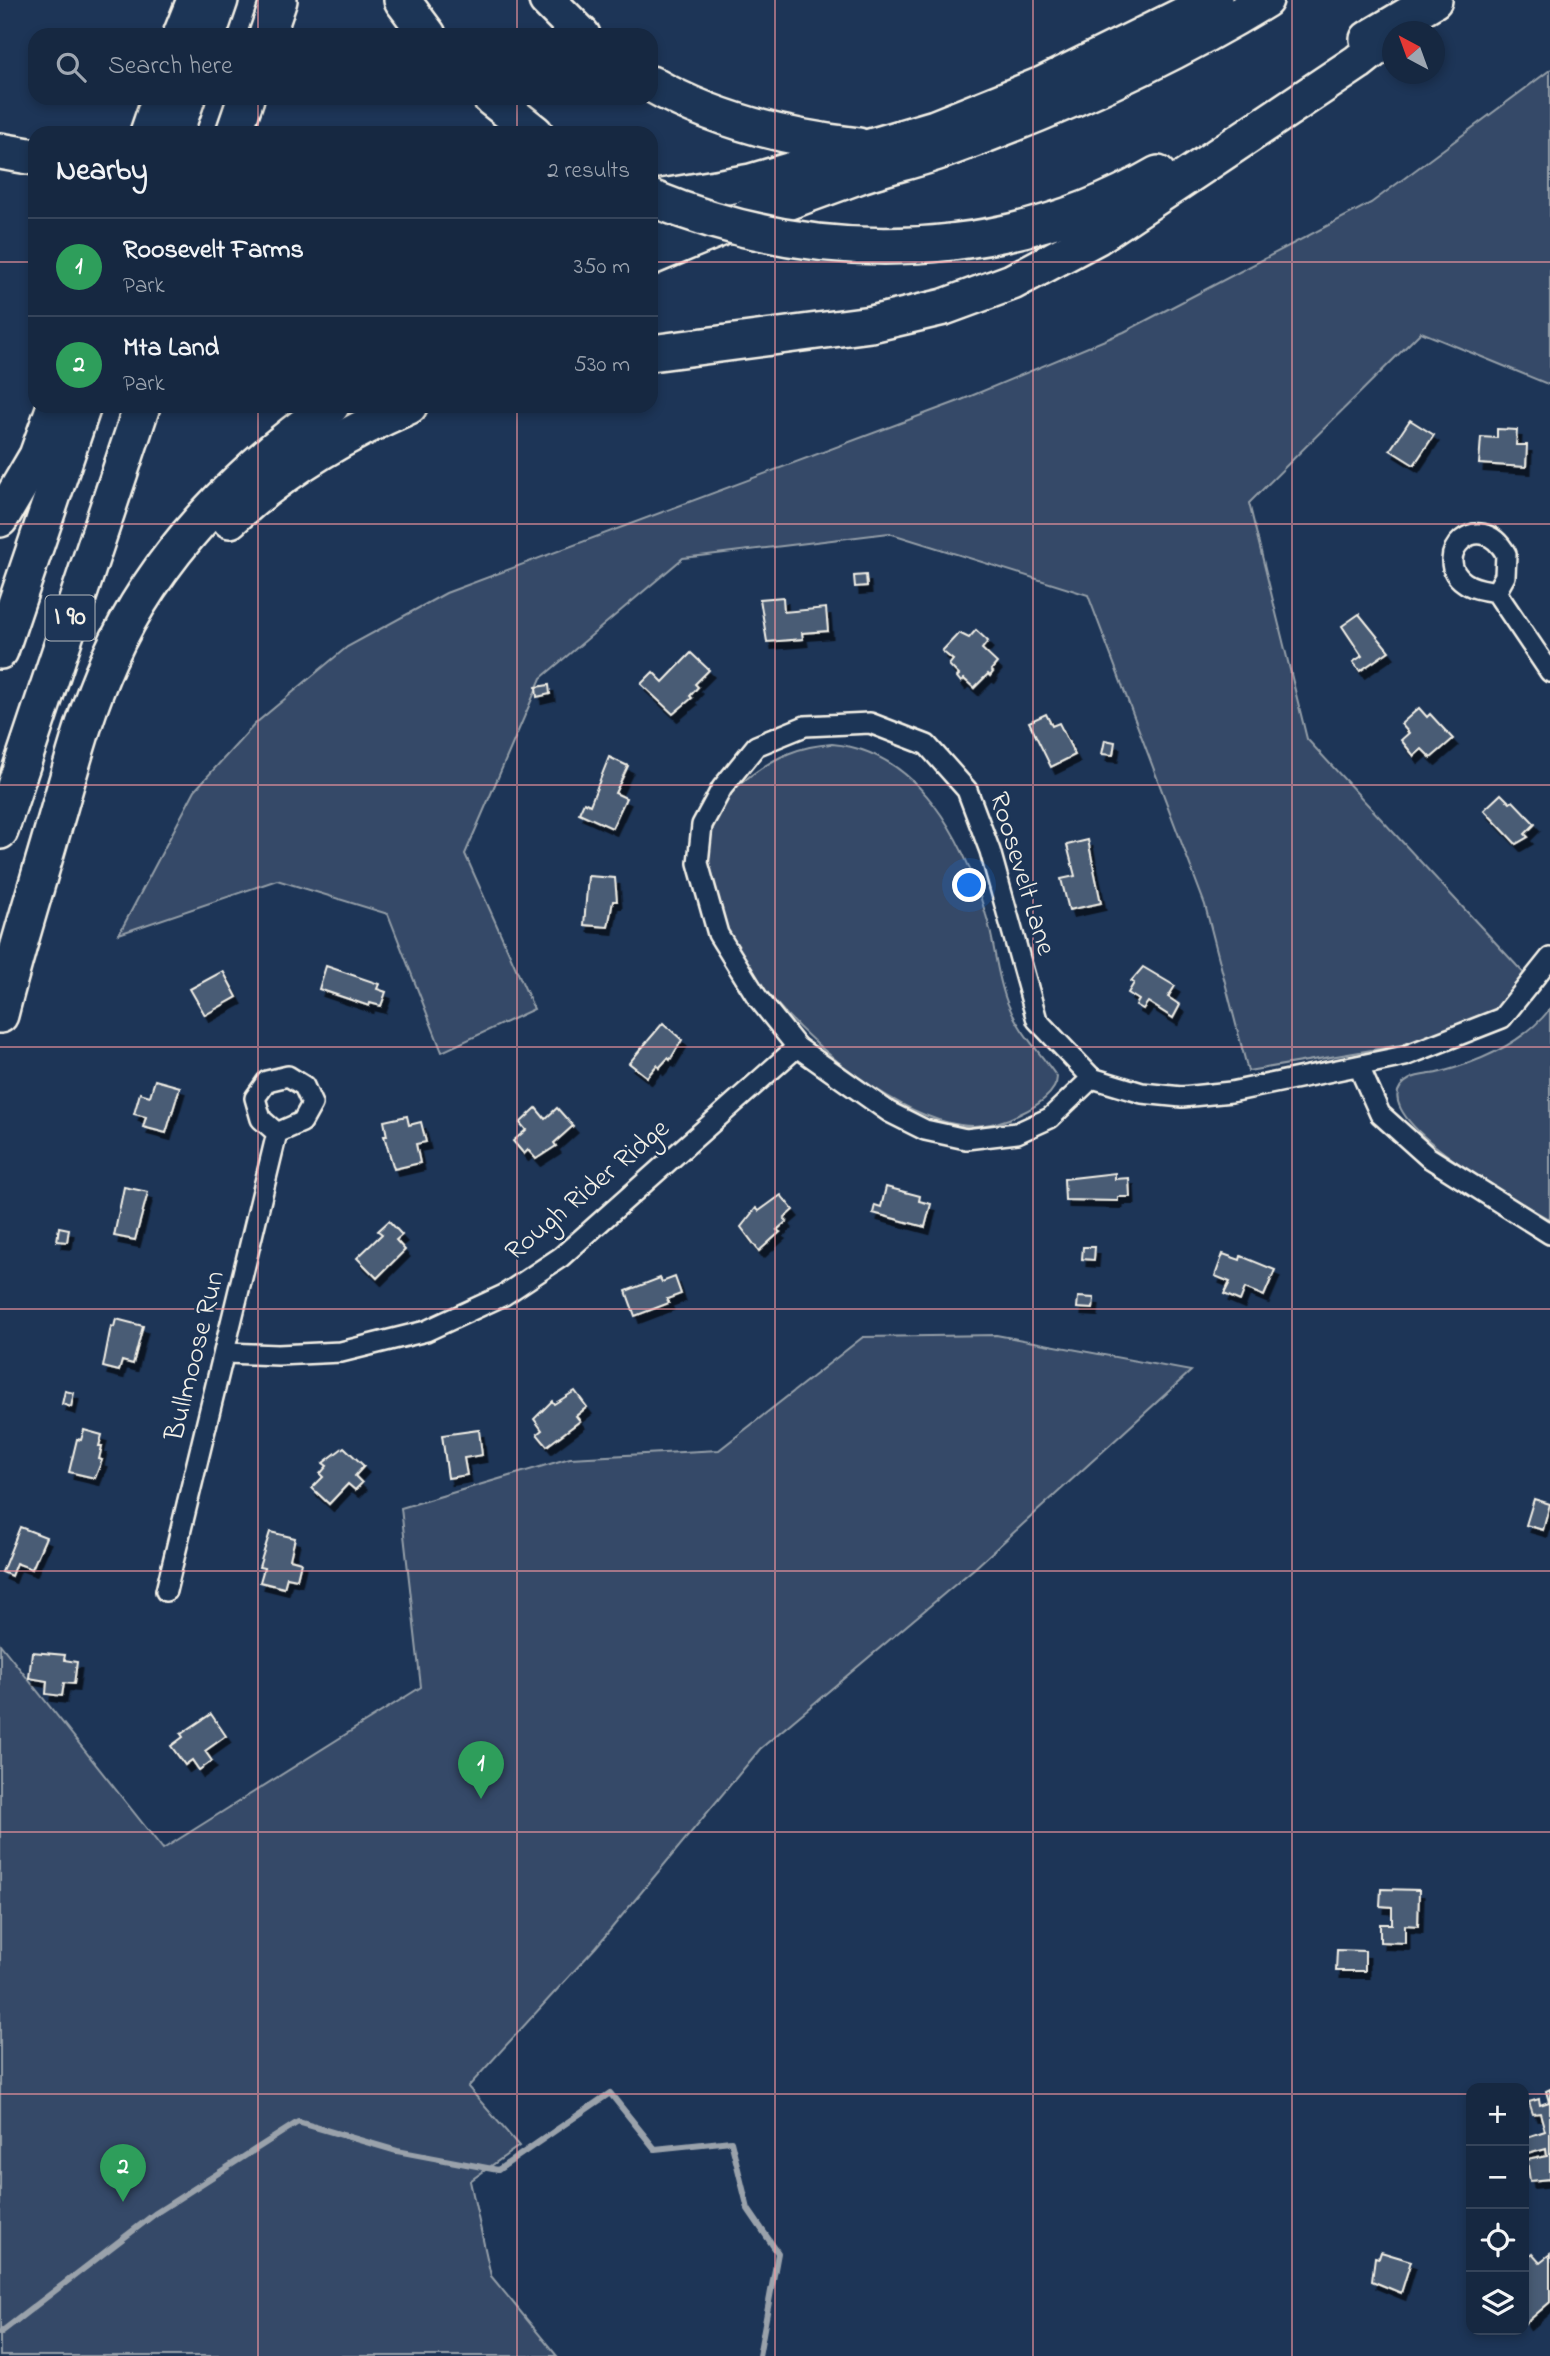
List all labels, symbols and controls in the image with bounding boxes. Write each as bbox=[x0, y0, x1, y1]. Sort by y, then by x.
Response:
north arrow bbox=[1382, 21, 1445, 84]
search box bbox=[28, 28, 658, 105]
icon: search bbox=[52, 48, 90, 86]
text: Search here bbox=[108, 48, 233, 86]
text: Nearby bbox=[56, 150, 148, 194]
text: 2 results bbox=[547, 155, 630, 188]
text: Roosevelt Farms bbox=[123, 232, 304, 270]
text: 1 bbox=[75, 251, 83, 284]
text: 350 m bbox=[574, 251, 630, 284]
text: Park bbox=[123, 270, 165, 303]
text: Mta Land bbox=[123, 330, 219, 368]
text: 2 bbox=[73, 349, 85, 382]
text: 530 m bbox=[574, 349, 630, 382]
text: Park bbox=[123, 368, 165, 401]
road number: I 90 bbox=[46, 596, 94, 640]
street label: Roosevelt Lane bbox=[977, 787, 1065, 961]
your location bbox=[952, 868, 986, 902]
street label: Rough Rider Ridge bbox=[497, 1110, 680, 1272]
street label: Bullmoose Run bbox=[155, 1267, 237, 1446]
pin: 1 bbox=[458, 1741, 504, 1799]
map controls bbox=[1466, 2083, 1529, 2335]
button: + bbox=[1466, 2083, 1529, 2146]
pin: 2 bbox=[100, 2144, 146, 2202]
button: − bbox=[1466, 2146, 1529, 2209]
button: locate bbox=[1466, 2209, 1529, 2272]
button: layers bbox=[1466, 2272, 1529, 2335]

